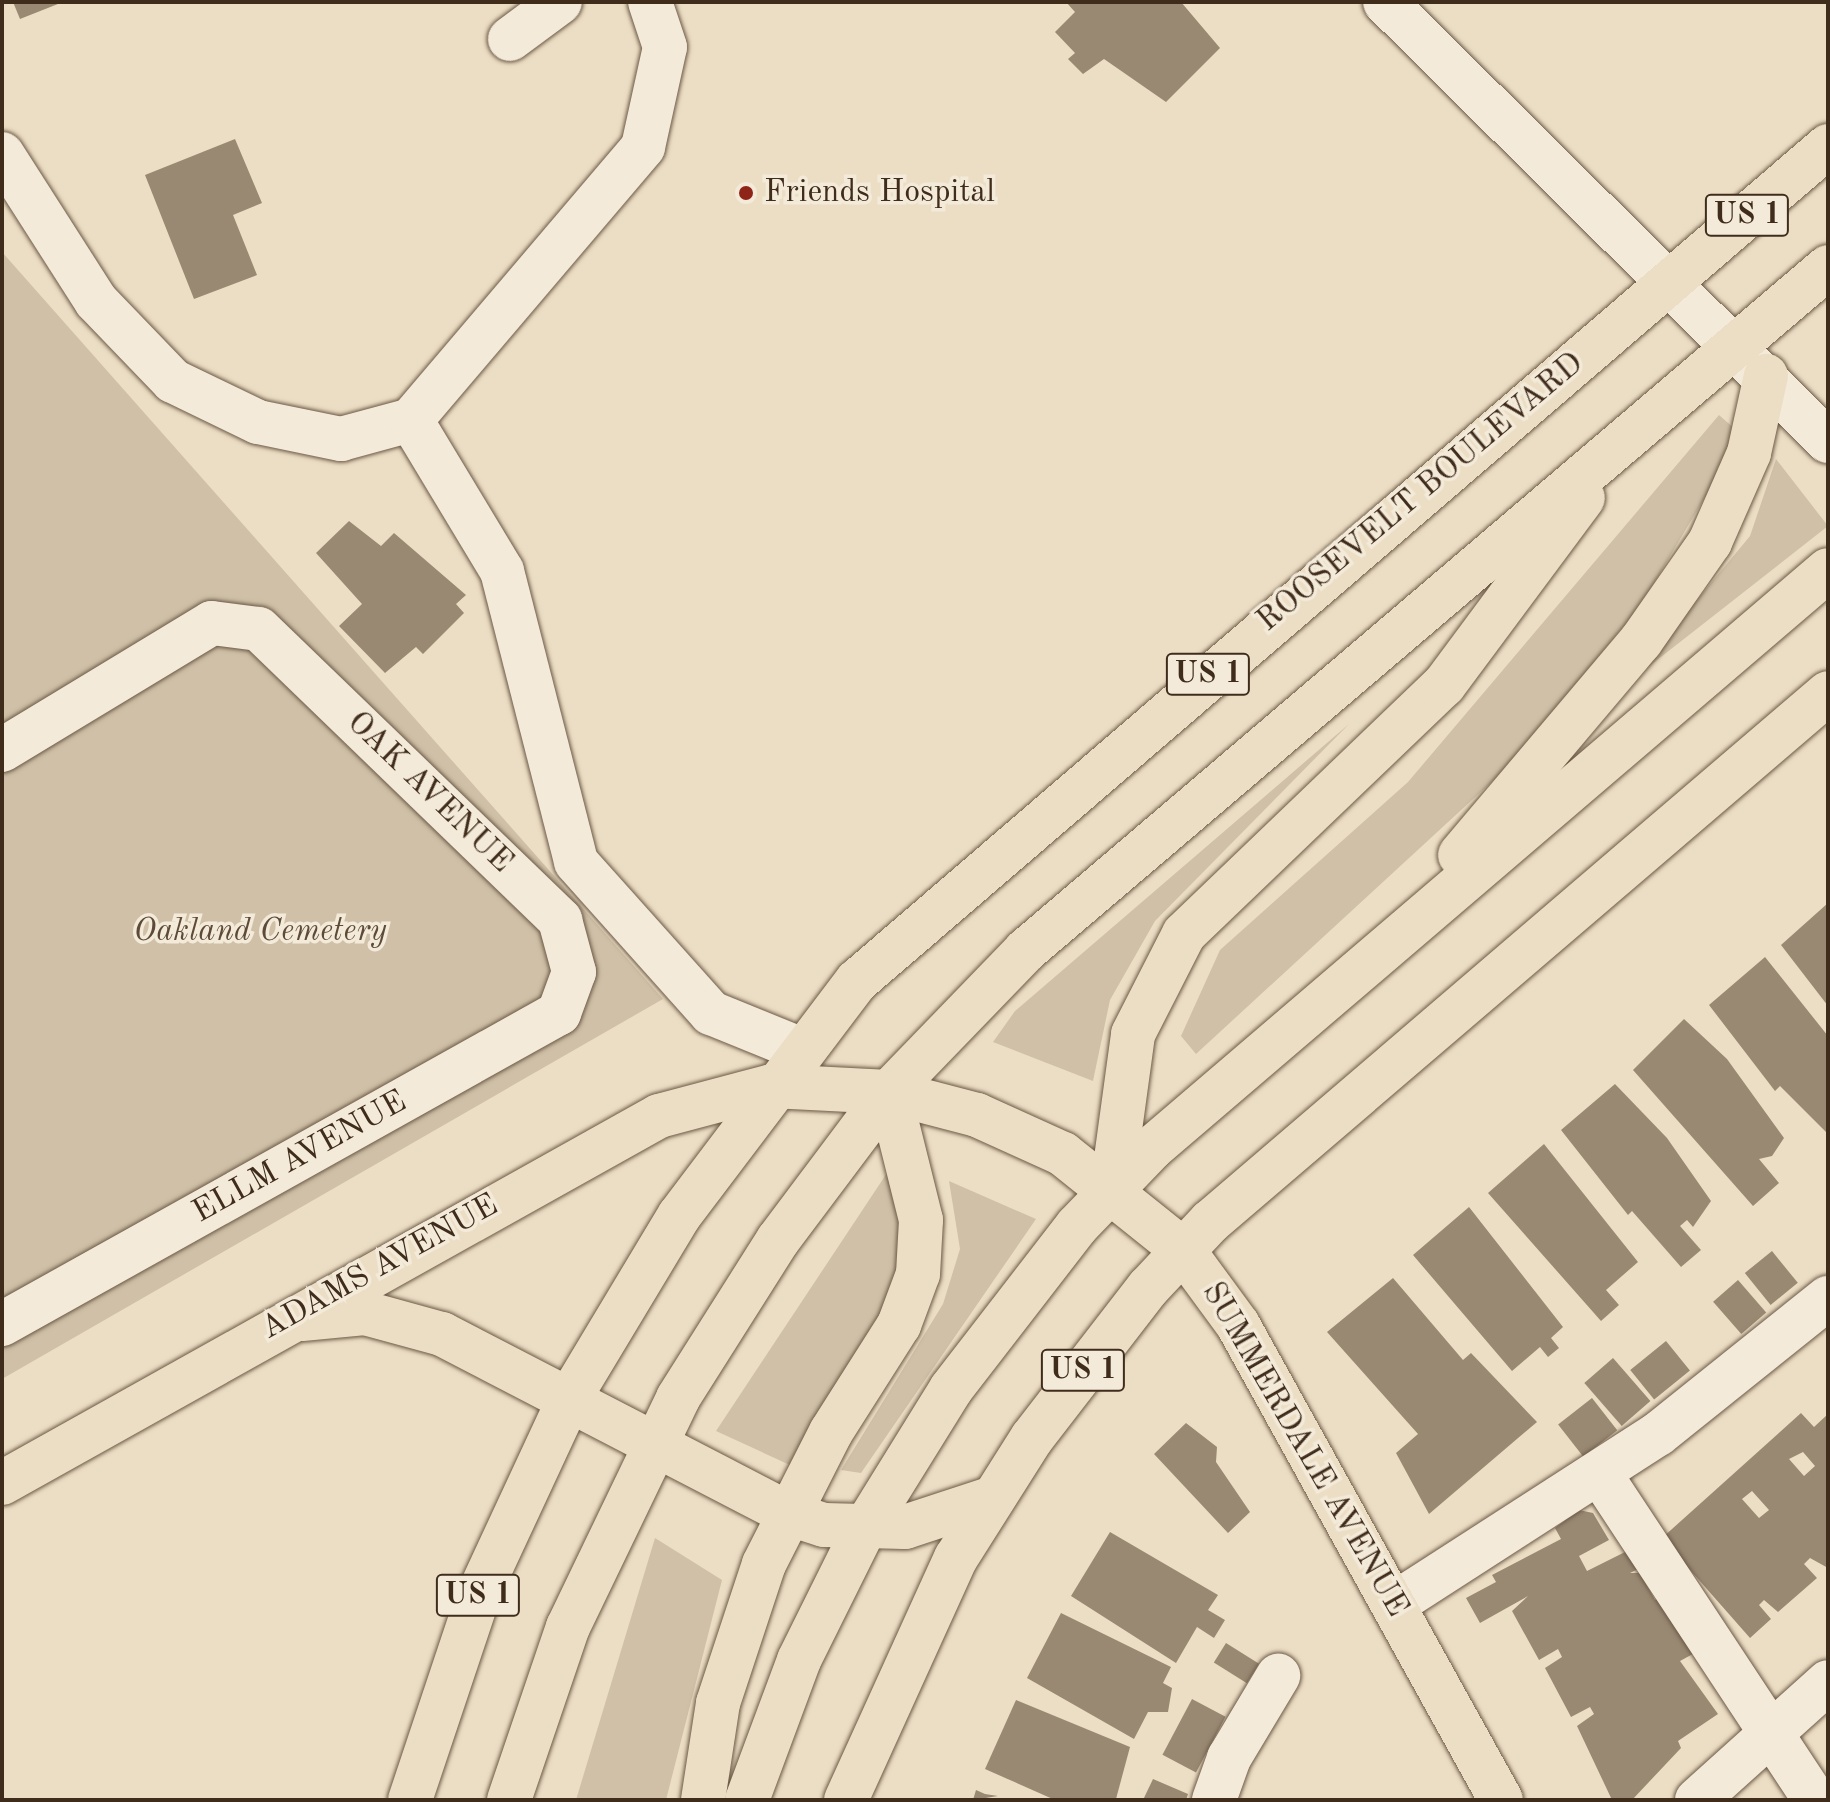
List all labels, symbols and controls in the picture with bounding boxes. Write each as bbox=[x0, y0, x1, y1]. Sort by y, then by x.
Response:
place label: Friends Hospital bbox=[764, 174, 995, 212]
marker: Friends Hospital bbox=[735, 182, 757, 204]
road number: US 1 bbox=[1703, 189, 1791, 241]
street label: ROOSEVELT BOULEVARD bbox=[1250, 345, 1592, 641]
road number: US 1 bbox=[1164, 648, 1252, 700]
street label: OAK AVENUE bbox=[338, 704, 520, 882]
park label: Oakland Cemetery bbox=[133, 913, 387, 951]
street label: ELLM AVENUE bbox=[186, 1083, 414, 1233]
street label: ADAMS AVENUE bbox=[255, 1187, 505, 1349]
street label: SUMMERDALE AVENUE bbox=[1192, 1276, 1416, 1624]
road number: US 1 bbox=[1039, 1344, 1127, 1396]
road number: US 1 bbox=[434, 1569, 522, 1621]

